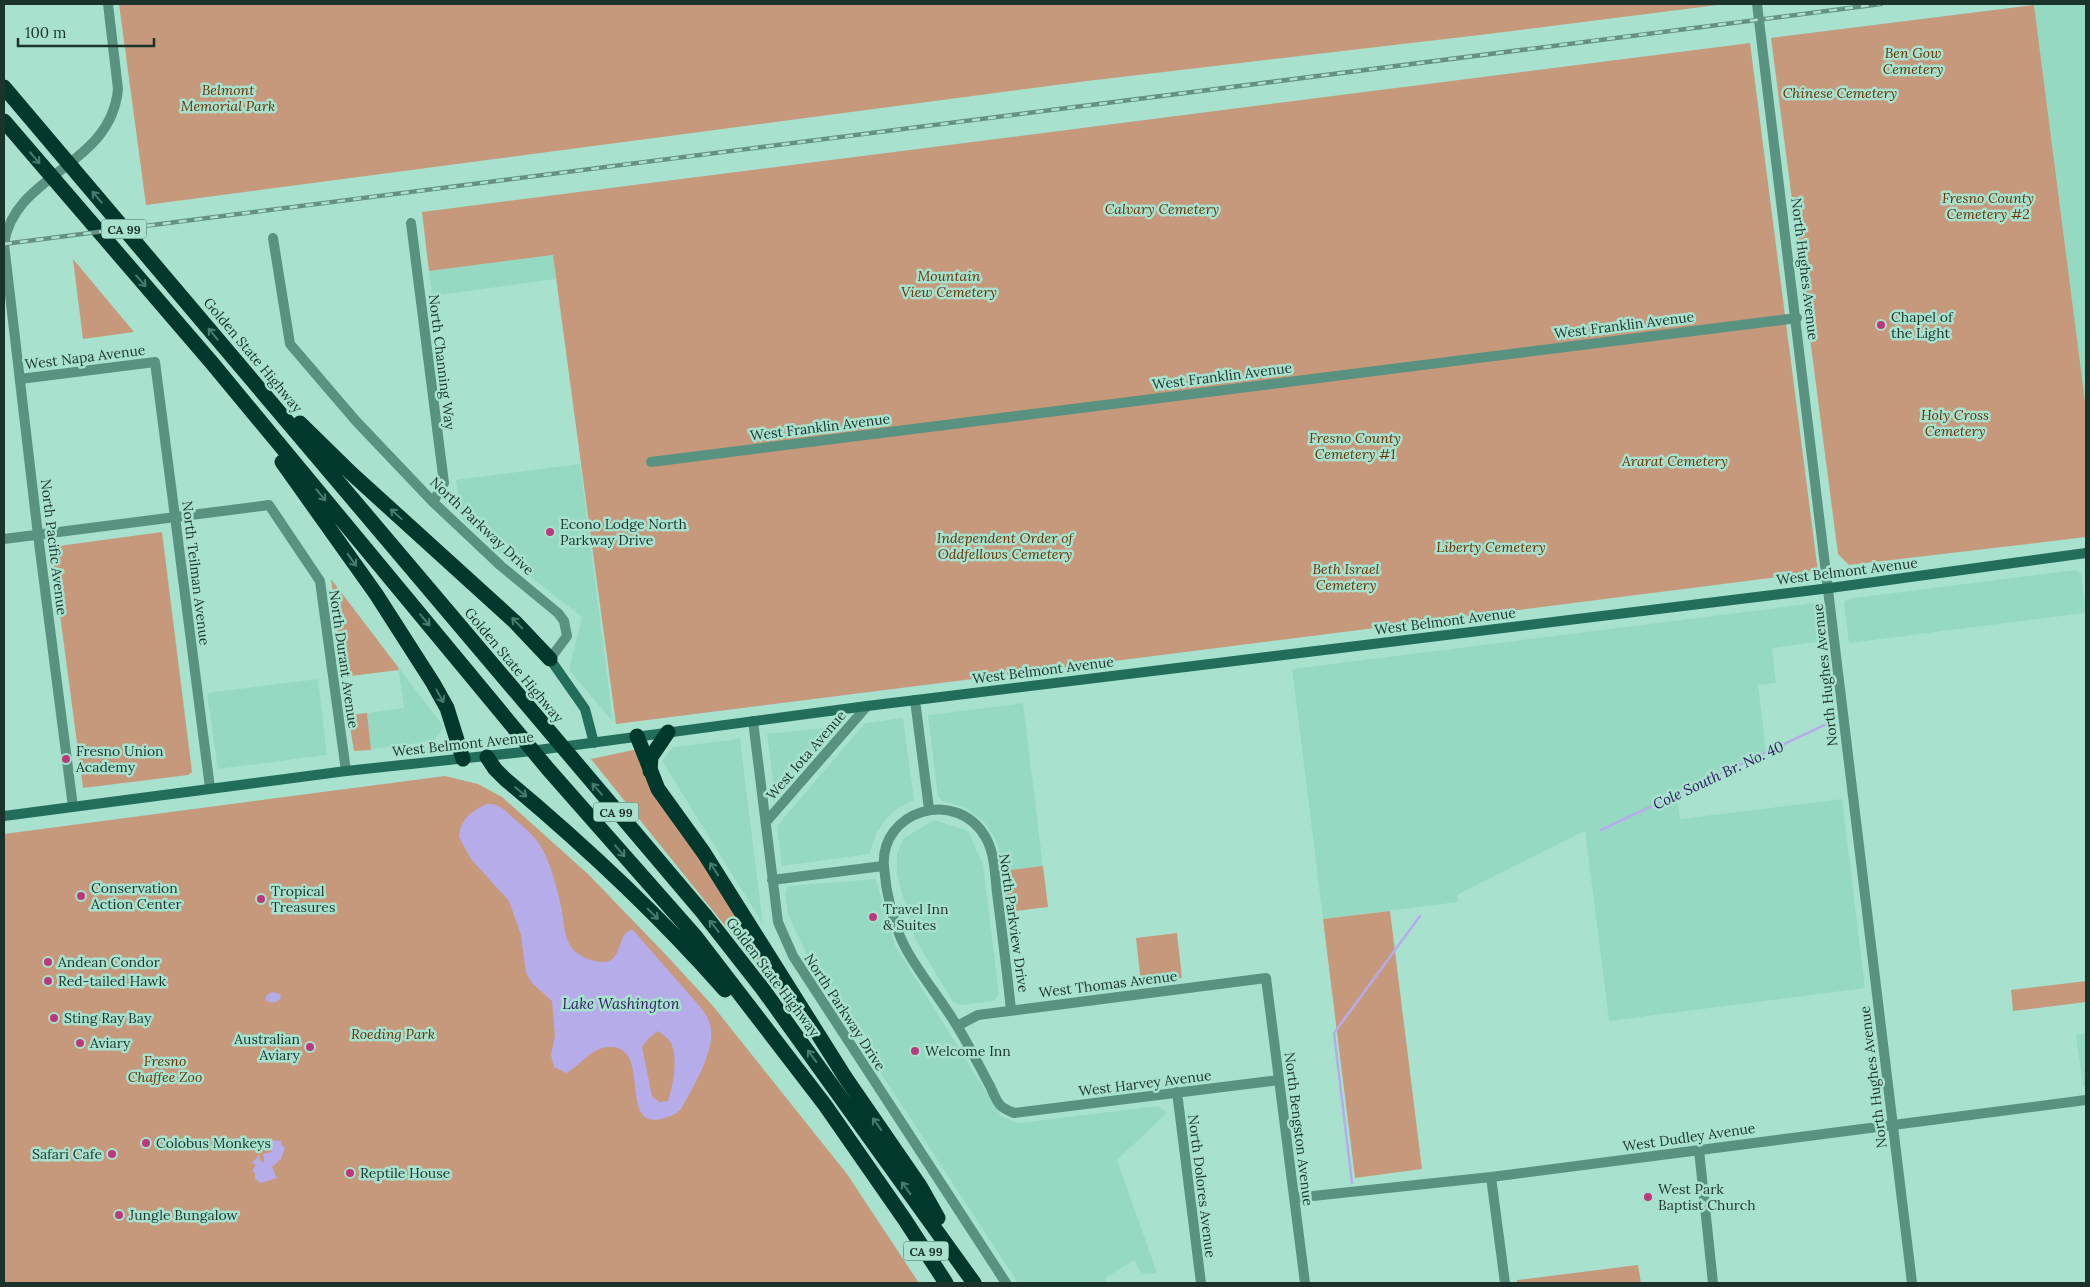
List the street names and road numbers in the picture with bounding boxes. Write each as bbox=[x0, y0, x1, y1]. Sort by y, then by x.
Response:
street label: North Hughes Avenue bbox=[1787, 197, 1823, 342]
road number: CA 99 bbox=[102, 220, 146, 238]
street label: North Channing Way bbox=[425, 293, 459, 431]
street label: Golden State Highway bbox=[200, 294, 307, 417]
street label: West Franklin Avenue bbox=[1553, 307, 1695, 343]
street label: West Napa Avenue bbox=[24, 341, 147, 373]
street label: West Franklin Avenue bbox=[1151, 358, 1293, 394]
street label: West Franklin Avenue bbox=[749, 409, 891, 445]
street label: North Parkway Drive bbox=[426, 473, 538, 579]
street label: North Pacific Avenue bbox=[37, 478, 71, 616]
street label: North Teilman Avenue bbox=[178, 500, 214, 647]
street label: West Belmont Avenue bbox=[1775, 553, 1919, 589]
street label: North Durant Avenue bbox=[325, 589, 363, 730]
street label: North Hughes Avenue bbox=[1809, 602, 1841, 747]
street label: West Belmont Avenue bbox=[1373, 603, 1517, 639]
street label: Golden State Highway bbox=[461, 604, 568, 727]
street label: West Belmont Avenue bbox=[971, 652, 1115, 688]
street label: West Iota Avenue bbox=[762, 706, 850, 804]
street label: West Belmont Avenue bbox=[391, 728, 535, 760]
road number: CA 99 bbox=[594, 802, 638, 822]
street label: North Parkview Drive bbox=[995, 852, 1033, 994]
street label: Golden State Highway bbox=[722, 914, 824, 1041]
street label: North Parkway Drive bbox=[800, 950, 890, 1074]
street label: West Thomas Avenue bbox=[1038, 967, 1179, 1001]
street label: North Hughes Avenue bbox=[1855, 1004, 1891, 1149]
street label: North Bengston Avenue bbox=[1281, 1051, 1317, 1207]
street label: West Harvey Avenue bbox=[1077, 1066, 1213, 1100]
street label: North Dolores Avenue bbox=[1184, 1113, 1220, 1259]
street label: West Dudley Avenue bbox=[1622, 1119, 1757, 1155]
road number: CA 99 bbox=[904, 1242, 948, 1260]

